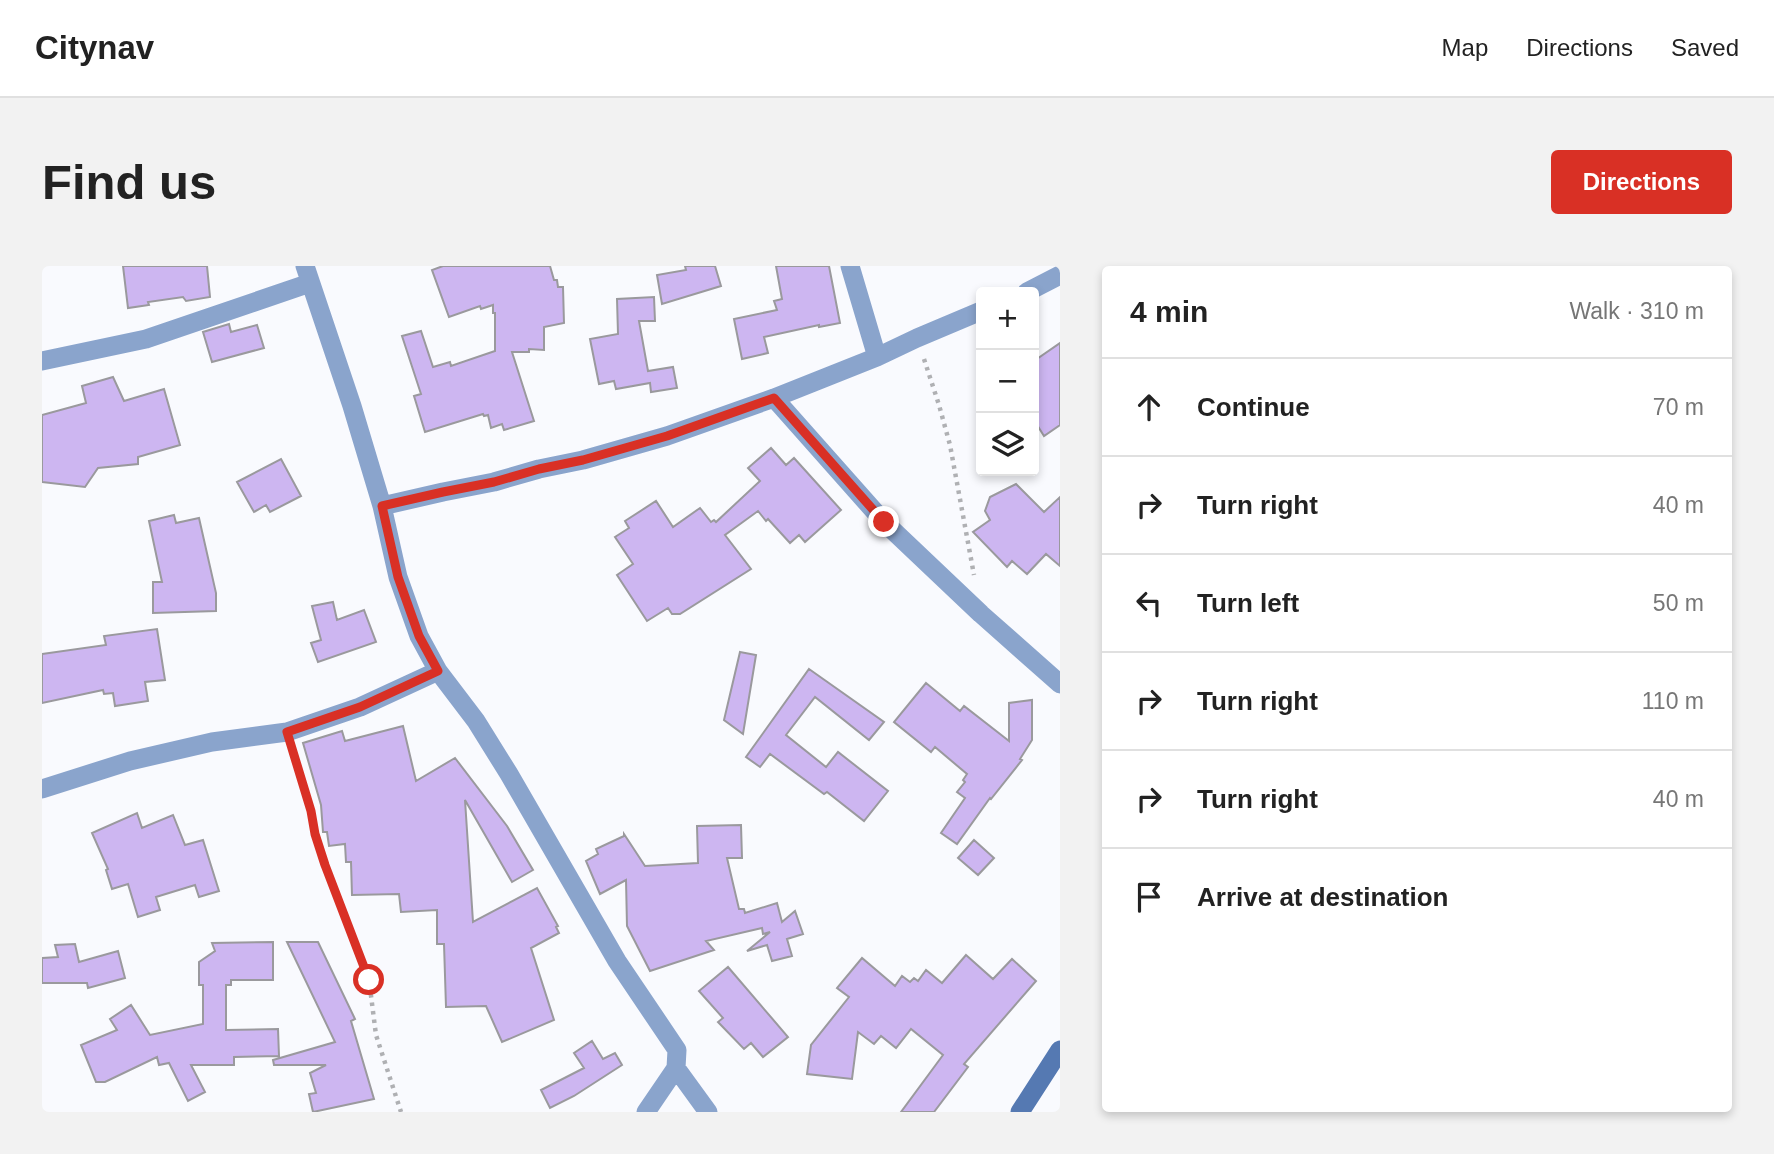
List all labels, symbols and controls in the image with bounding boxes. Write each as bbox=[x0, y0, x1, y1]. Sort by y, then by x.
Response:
text: Citynav bbox=[35, 29, 154, 66]
text: Map bbox=[1442, 34, 1488, 61]
text: Directions bbox=[1526, 34, 1633, 61]
text: Saved bbox=[1671, 34, 1739, 61]
button: Directions bbox=[1551, 150, 1732, 214]
text: Find us bbox=[42, 155, 216, 209]
map controls bbox=[976, 287, 1039, 476]
button: + bbox=[976, 287, 1039, 350]
text: 4 min bbox=[1130, 295, 1208, 328]
text: Walk · 310 m bbox=[1569, 298, 1704, 324]
button: − bbox=[976, 350, 1039, 413]
icon: ahead bbox=[1130, 388, 1168, 426]
text: Continue bbox=[1197, 392, 1310, 422]
text: 70 m bbox=[1653, 394, 1704, 420]
button: layers bbox=[976, 413, 1039, 476]
icon: right bbox=[1130, 486, 1168, 524]
text: Turn right bbox=[1197, 490, 1318, 520]
text: 40 m bbox=[1653, 492, 1704, 518]
route end bbox=[868, 506, 899, 537]
icon: left bbox=[1130, 584, 1168, 622]
text: Turn left bbox=[1197, 588, 1299, 618]
text: 50 m bbox=[1653, 590, 1704, 616]
icon: right bbox=[1130, 682, 1168, 720]
text: Turn right bbox=[1197, 686, 1318, 716]
text: 110 m bbox=[1642, 688, 1704, 714]
icon: right bbox=[1130, 780, 1168, 818]
text: Turn right bbox=[1197, 784, 1318, 814]
text: 40 m bbox=[1653, 786, 1704, 812]
icon: arrive bbox=[1130, 878, 1168, 916]
text: Arrive at destination bbox=[1197, 882, 1448, 912]
route start bbox=[353, 964, 384, 995]

